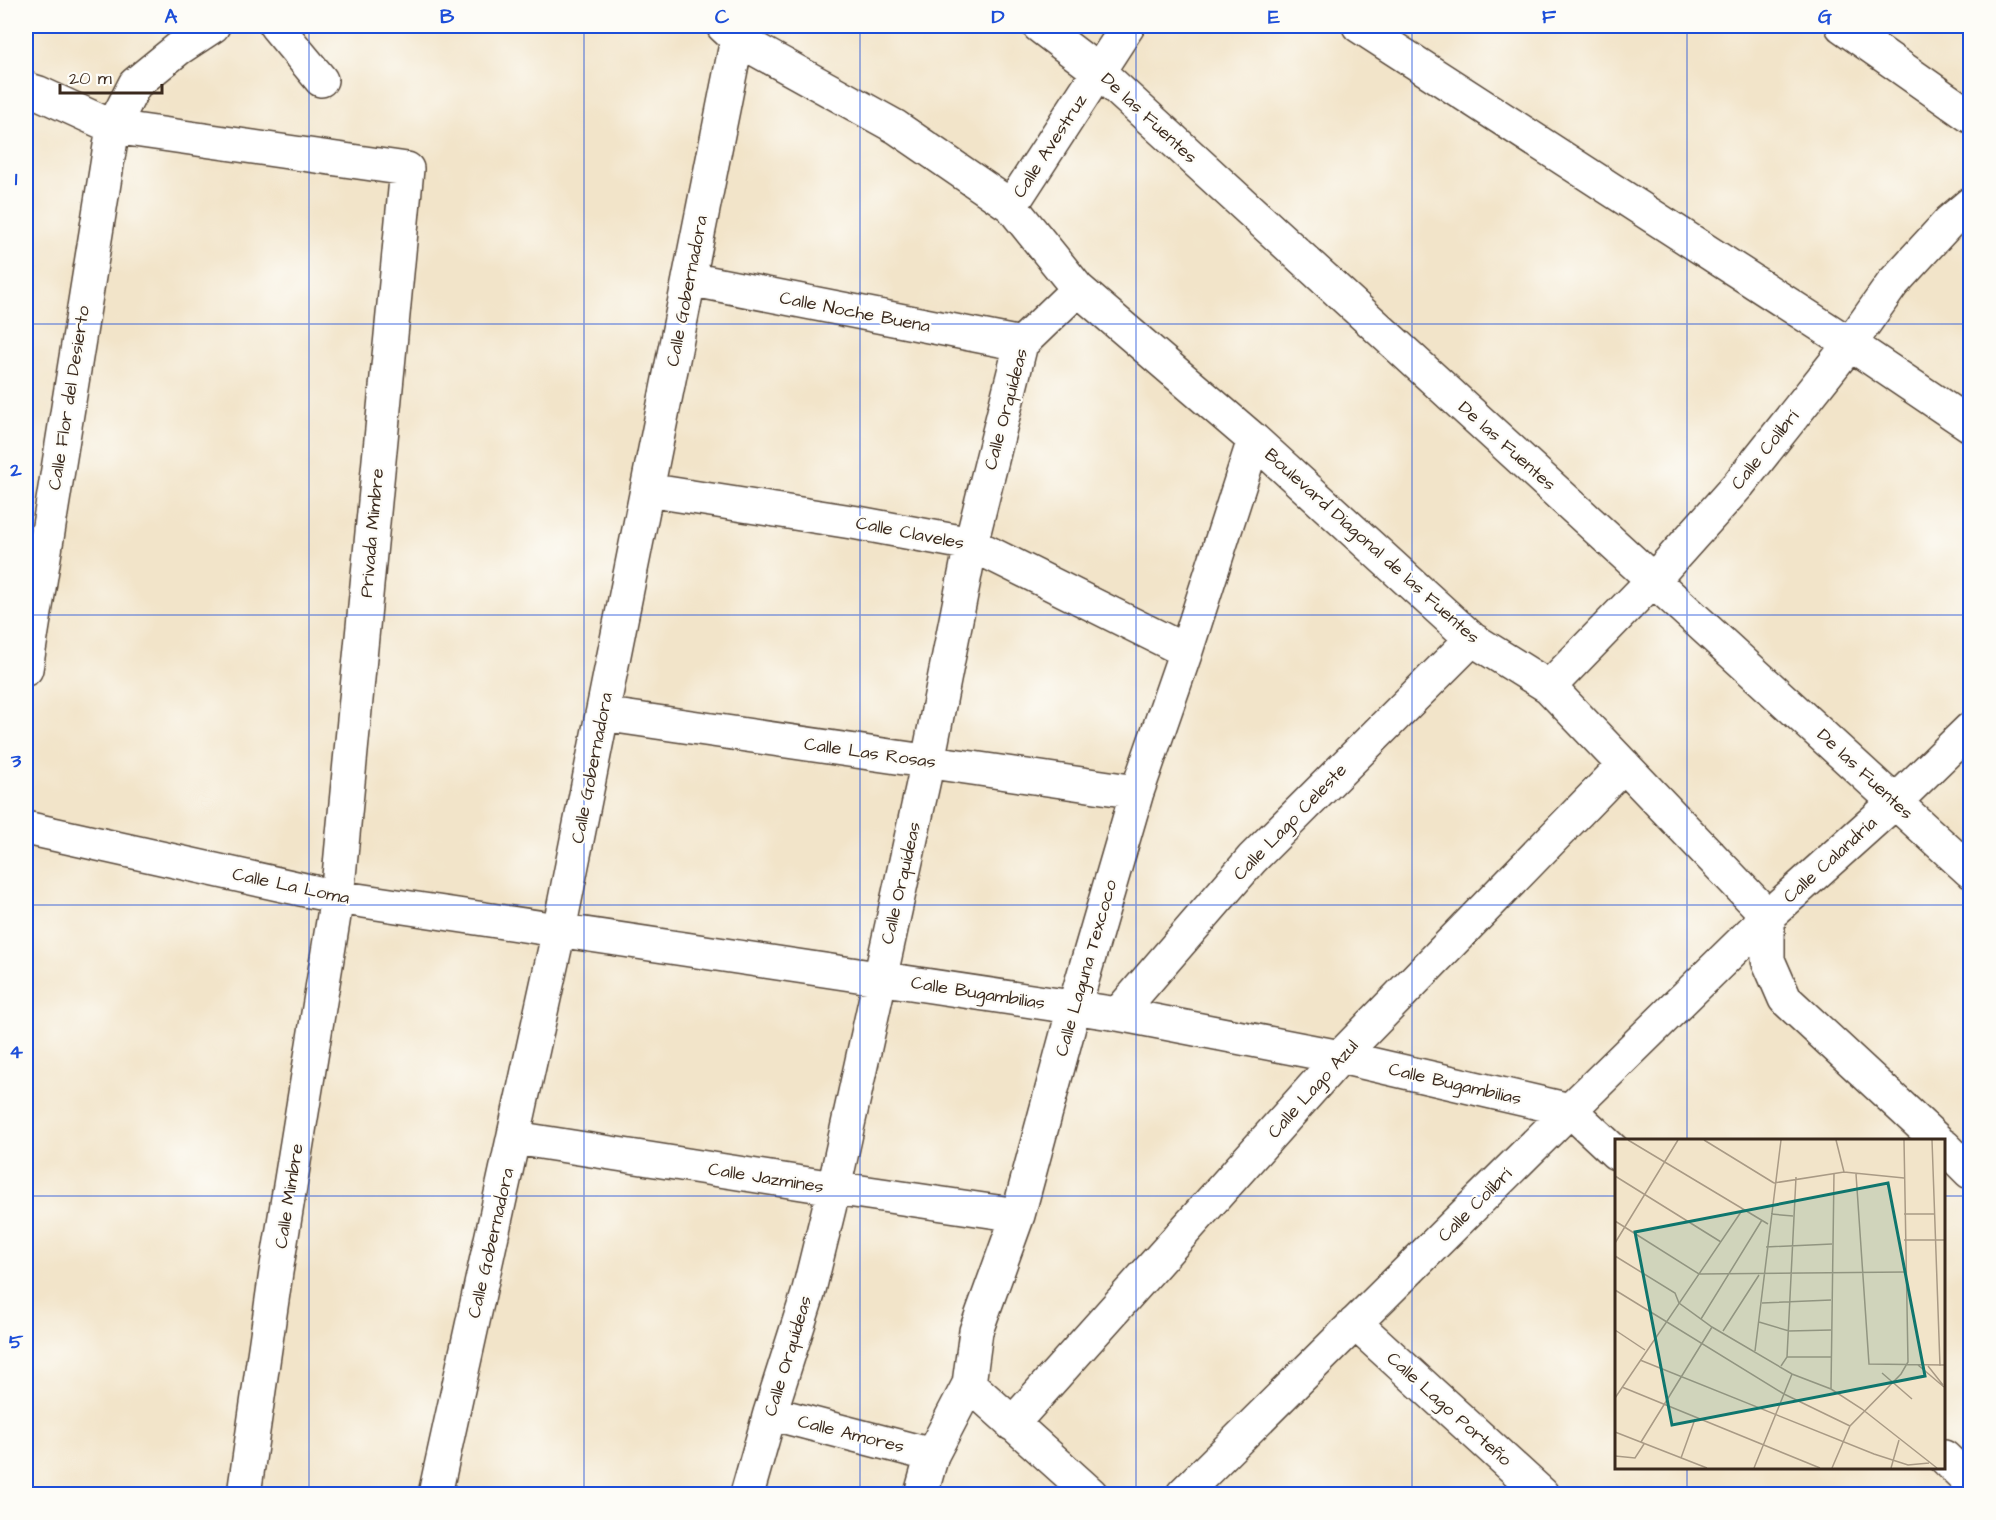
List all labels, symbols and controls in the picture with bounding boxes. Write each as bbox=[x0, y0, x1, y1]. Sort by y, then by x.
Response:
text: A bbox=[165, 3, 178, 31]
text: B bbox=[440, 3, 455, 31]
text: C bbox=[715, 3, 730, 31]
text: D bbox=[992, 3, 1005, 31]
text: E bbox=[1268, 3, 1280, 31]
text: F bbox=[1542, 3, 1557, 31]
text: G bbox=[1818, 3, 1832, 31]
scale bar bbox=[60, 57, 162, 95]
text: 20 m bbox=[69, 66, 112, 91]
street label: De las Fuentes bbox=[1095, 67, 1203, 169]
street label: Calle Avestruz bbox=[1007, 89, 1093, 203]
text: 1 bbox=[15, 165, 18, 193]
street label: Calle Gobernadora bbox=[660, 213, 714, 369]
street label: Calle Noche Buena bbox=[778, 285, 932, 339]
street label: Calle Flor del Desierto bbox=[42, 304, 96, 492]
street label: Calle Orquídeas bbox=[978, 346, 1034, 472]
street label: De las Fuentes bbox=[1453, 395, 1561, 497]
street label: Calle Colibrí bbox=[1725, 405, 1805, 495]
street label: Boulevard Diagonal de las Fuentes bbox=[1258, 443, 1485, 650]
text: 2 bbox=[9, 456, 22, 484]
street label: Privada Mimbre bbox=[354, 467, 390, 599]
street label: Calle Claveles bbox=[854, 510, 966, 556]
street label: Calle Gobernadora bbox=[565, 690, 619, 846]
street label: De las Fuentes bbox=[1811, 723, 1919, 825]
street label: Calle Las Rosas bbox=[803, 731, 937, 775]
text: 3 bbox=[10, 747, 22, 775]
street label: Calle Lago Celeste bbox=[1228, 758, 1353, 887]
street label: Calle Calandría bbox=[1778, 811, 1882, 909]
street label: Calle Orquídeas bbox=[875, 819, 927, 947]
street label: Calle La Loma bbox=[230, 861, 352, 911]
street label: Calle Laguna Texcoco bbox=[1049, 877, 1124, 1059]
street label: Calle Bugambilias bbox=[909, 970, 1047, 1017]
street label: Calle Lago Azul bbox=[1262, 1034, 1365, 1145]
text: 4 bbox=[9, 1038, 23, 1066]
street label: Calle Bugambilias bbox=[1386, 1057, 1524, 1112]
inset map bbox=[1615, 1139, 1945, 1469]
street label: Calle Mimbre bbox=[268, 1141, 310, 1250]
street label: Calle Jazmines bbox=[706, 1157, 826, 1199]
street label: Calle Colibrí bbox=[1432, 1162, 1518, 1248]
street label: Calle Gobernadora bbox=[462, 1165, 520, 1321]
street label: Calle Orquídeas bbox=[758, 1293, 818, 1419]
text: 5 bbox=[9, 1328, 24, 1356]
street label: Calle Lago Porteño bbox=[1380, 1346, 1517, 1473]
street label: Calle Amores bbox=[795, 1409, 907, 1459]

